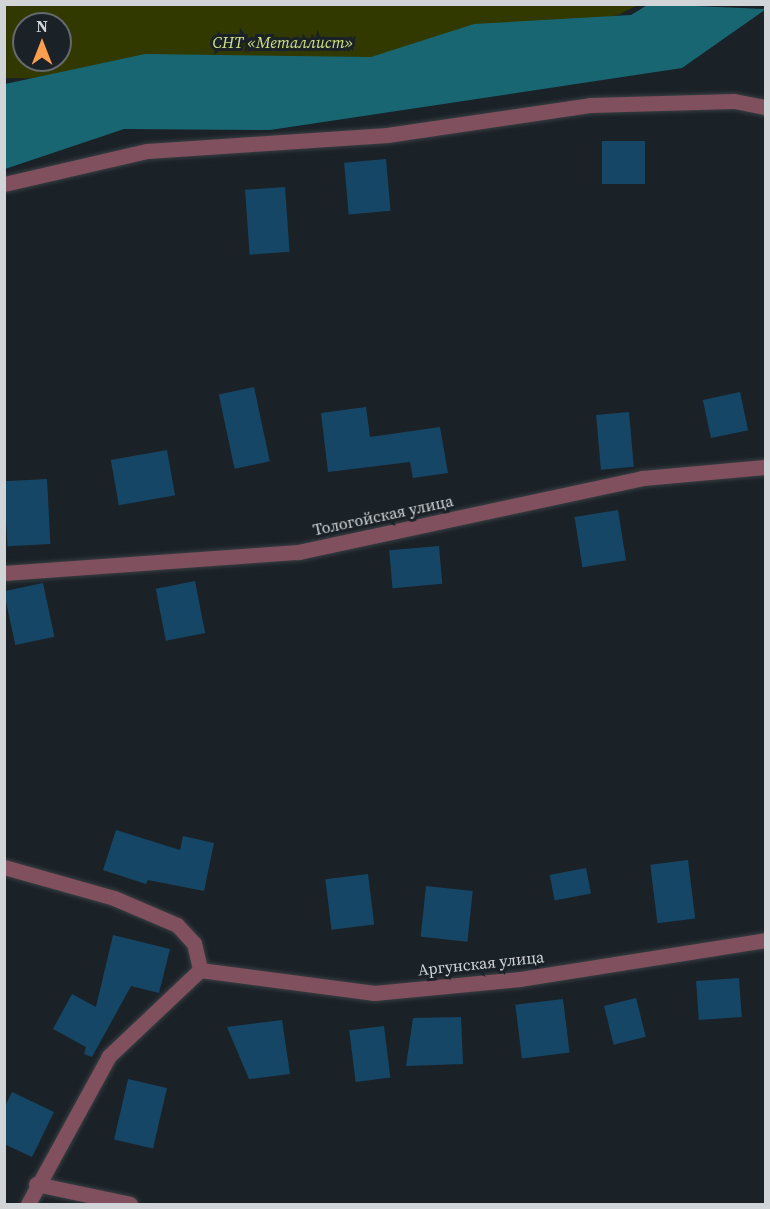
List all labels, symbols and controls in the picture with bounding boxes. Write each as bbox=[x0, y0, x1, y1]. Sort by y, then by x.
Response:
north arrow bbox=[12, 12, 72, 72]
text: N bbox=[36, 15, 48, 37]
park label: СНТ «Металлист» bbox=[213, 32, 353, 52]
street label: Тологойская улица bbox=[311, 491, 455, 539]
street label: Аргунская улица bbox=[417, 947, 545, 979]

